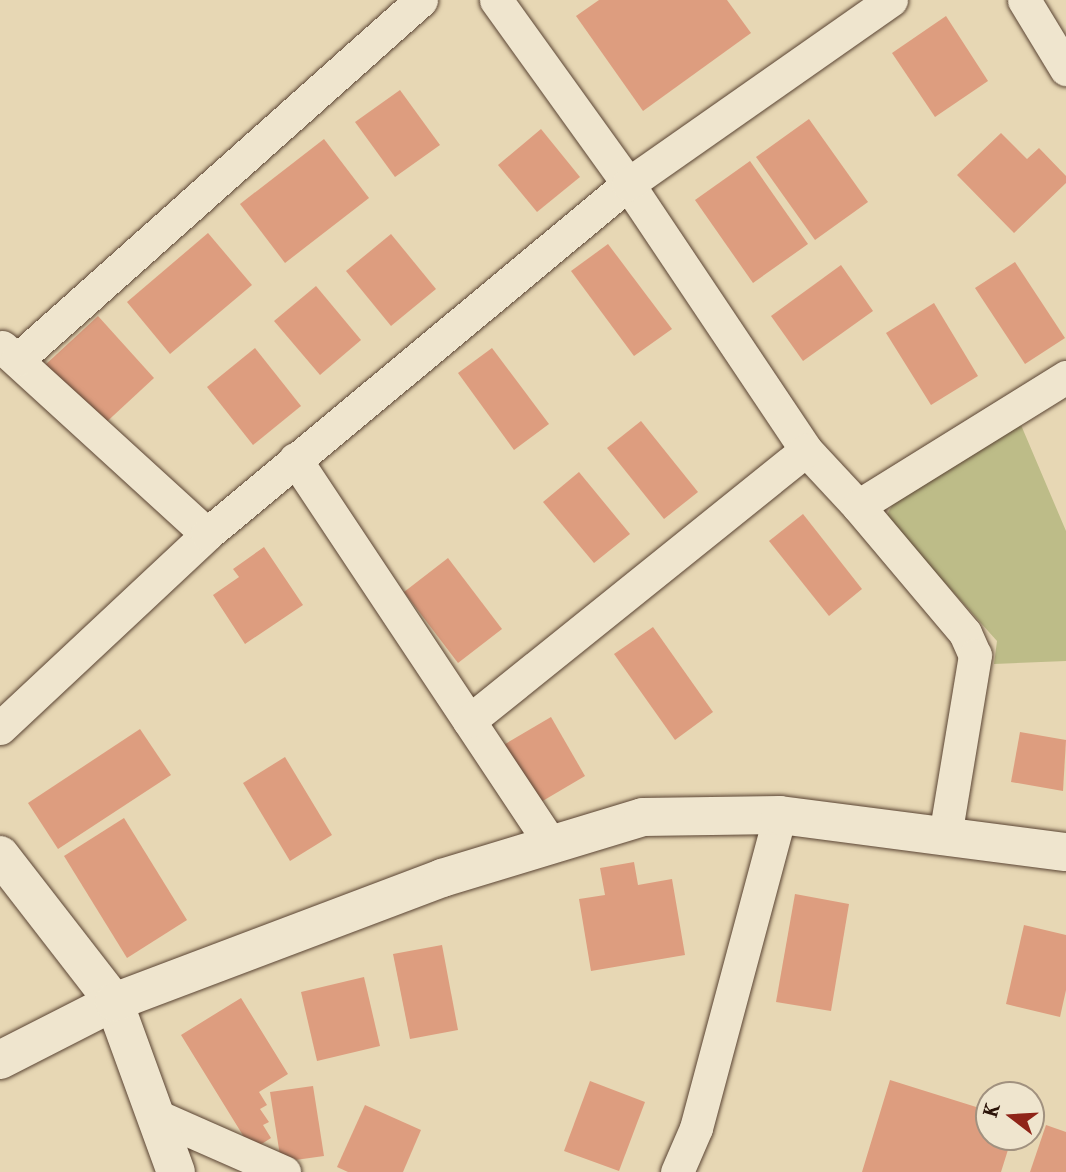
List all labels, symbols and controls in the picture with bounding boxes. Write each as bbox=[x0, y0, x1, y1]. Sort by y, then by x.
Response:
north arrow bbox=[975, 1081, 1045, 1151]
text: K bbox=[978, 1101, 1005, 1120]

